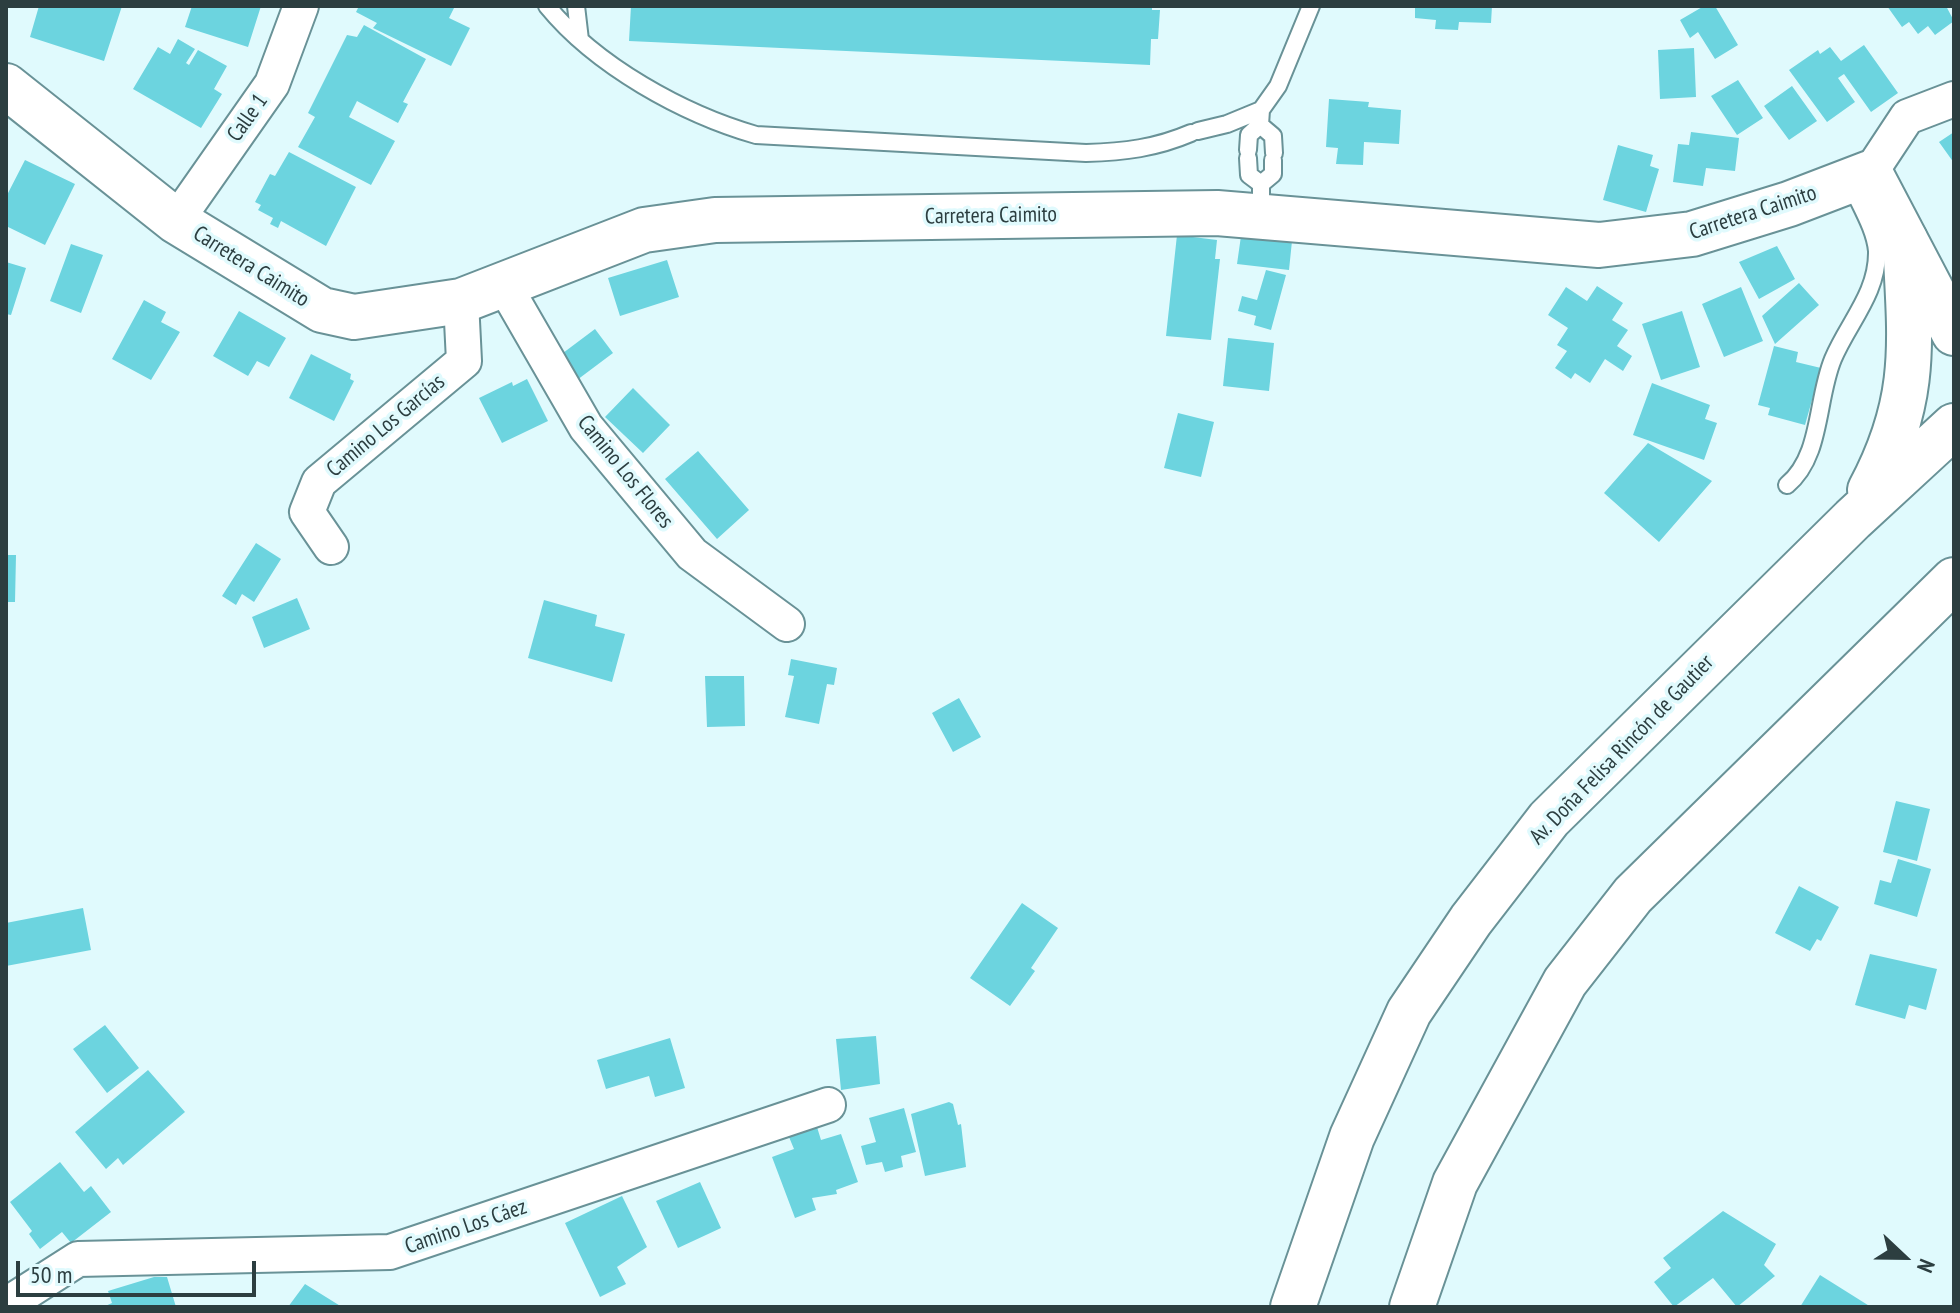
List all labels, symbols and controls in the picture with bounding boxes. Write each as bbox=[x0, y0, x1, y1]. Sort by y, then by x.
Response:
street label: Calle 1 bbox=[222, 89, 274, 147]
street label: Carretera Caimito bbox=[1686, 180, 1820, 246]
street label: Carretera Caimito bbox=[925, 202, 1057, 230]
street label: Carretera Caimito bbox=[188, 221, 314, 313]
street label: Camino Los Garcías bbox=[322, 369, 450, 483]
street label: Camino Los Flores bbox=[571, 410, 679, 534]
street label: Av. Doña Felisa Rincón de Gautier bbox=[1525, 650, 1719, 850]
street label: Camino Los Cáez bbox=[402, 1194, 530, 1260]
north arrow bbox=[1864, 1217, 1944, 1297]
scale bar bbox=[20, 1245, 260, 1295]
text: N bbox=[1911, 1255, 1941, 1277]
text: 50 m bbox=[30, 1259, 72, 1290]

